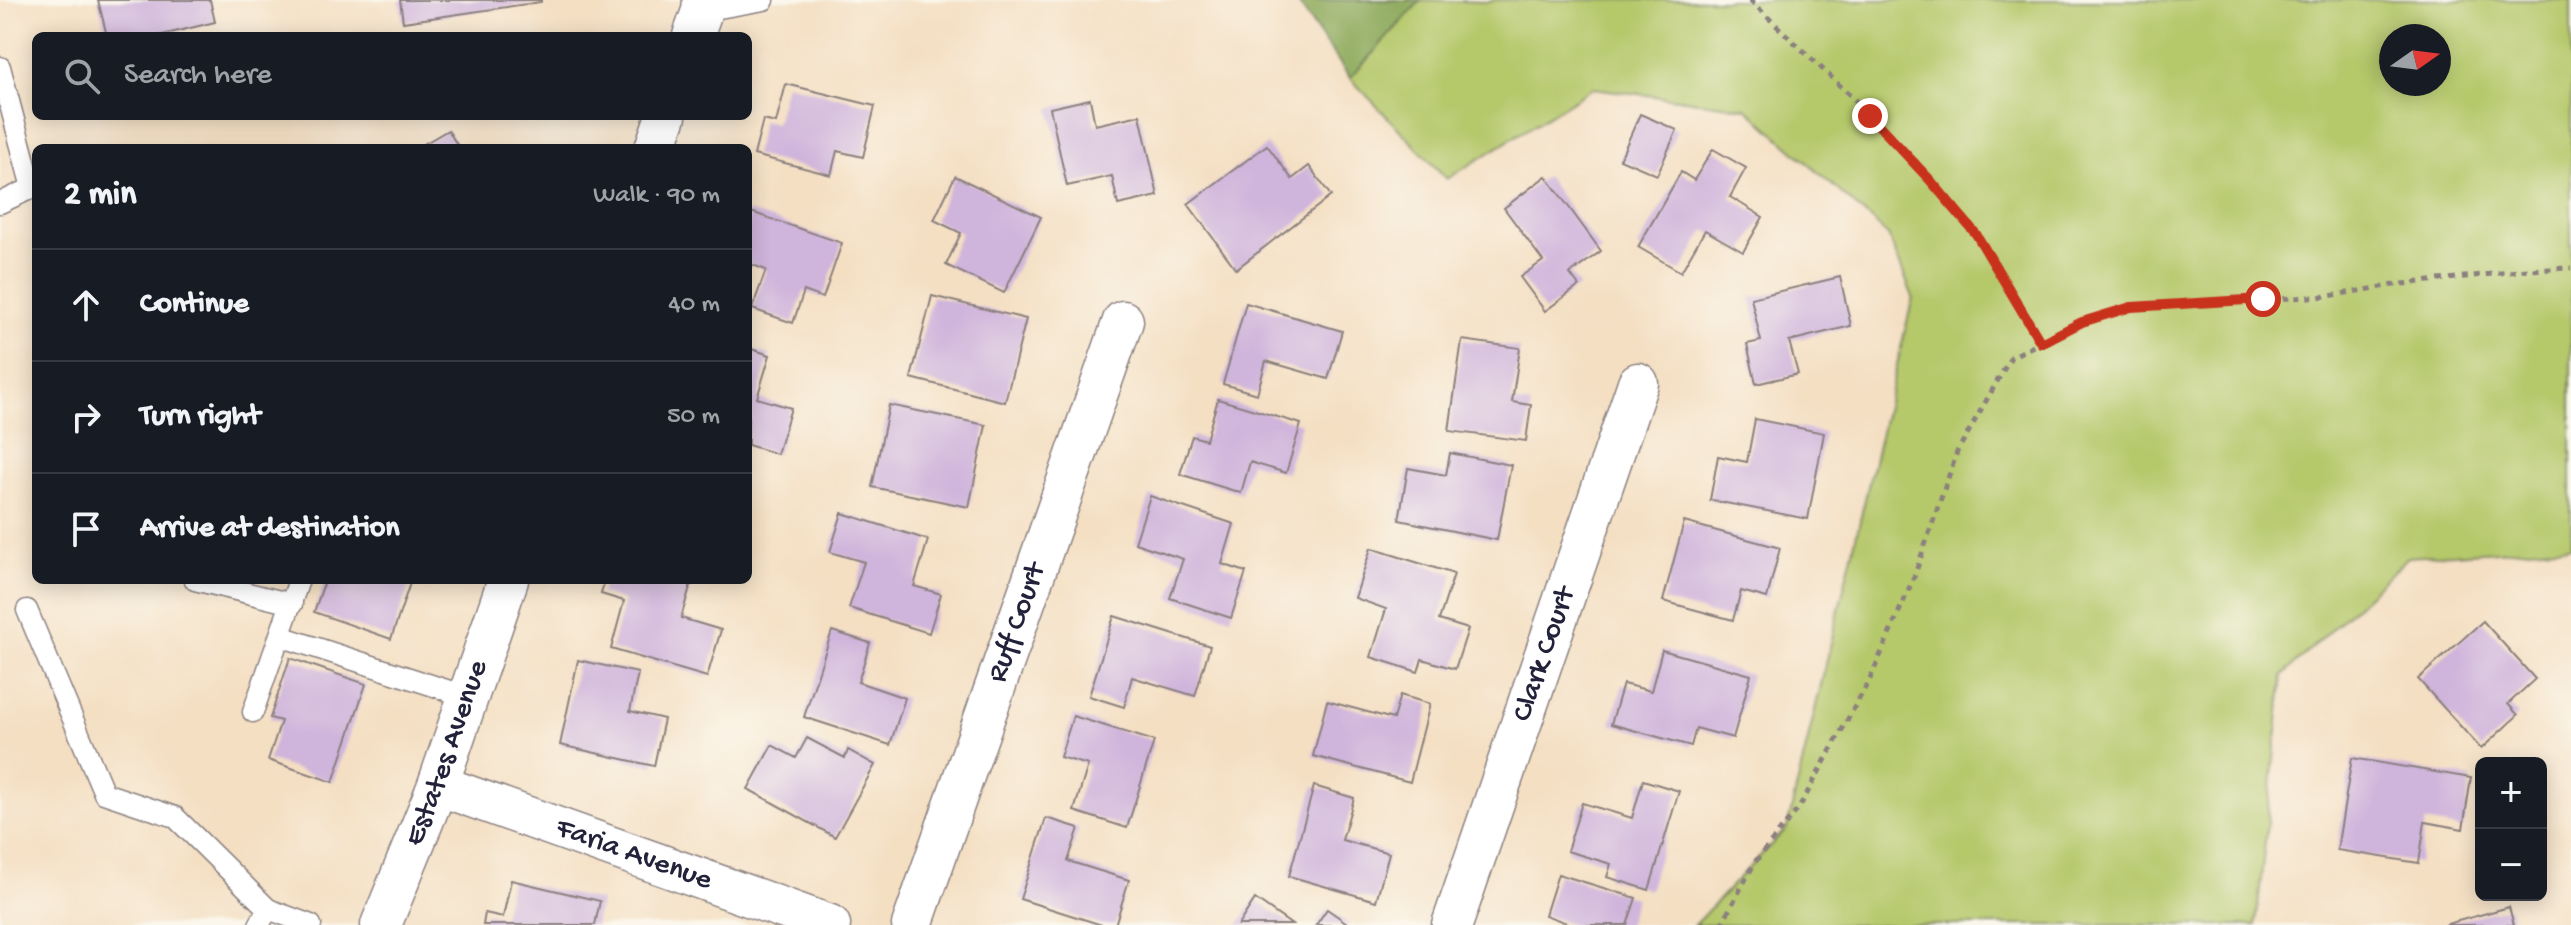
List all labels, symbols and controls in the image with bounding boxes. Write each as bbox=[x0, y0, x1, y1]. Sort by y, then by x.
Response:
north arrow bbox=[2379, 24, 2451, 96]
search box bbox=[32, 32, 752, 120]
icon: search bbox=[60, 54, 104, 98]
text: Search here bbox=[124, 59, 272, 94]
route end bbox=[1852, 98, 1888, 134]
text: 2 min bbox=[64, 176, 136, 216]
text: Walk · 90 m bbox=[593, 181, 720, 212]
route start bbox=[2245, 281, 2281, 317]
icon: ahead bbox=[64, 283, 108, 327]
text: Continue bbox=[140, 288, 249, 323]
text: 40 m bbox=[668, 290, 720, 321]
icon: right bbox=[64, 395, 108, 439]
text: Turn right bbox=[140, 400, 260, 435]
text: 50 m bbox=[667, 402, 720, 433]
icon: arrive bbox=[64, 507, 108, 551]
text: Arrive at destination bbox=[140, 512, 400, 547]
street label: Ruff Court bbox=[981, 556, 1055, 687]
street label: Clark Court bbox=[1506, 580, 1585, 726]
street label: Estates Avenue bbox=[397, 656, 497, 851]
map controls bbox=[2475, 757, 2547, 901]
button: + bbox=[2475, 757, 2547, 829]
street label: Faria Avenue bbox=[550, 811, 717, 899]
button: − bbox=[2475, 829, 2547, 901]

